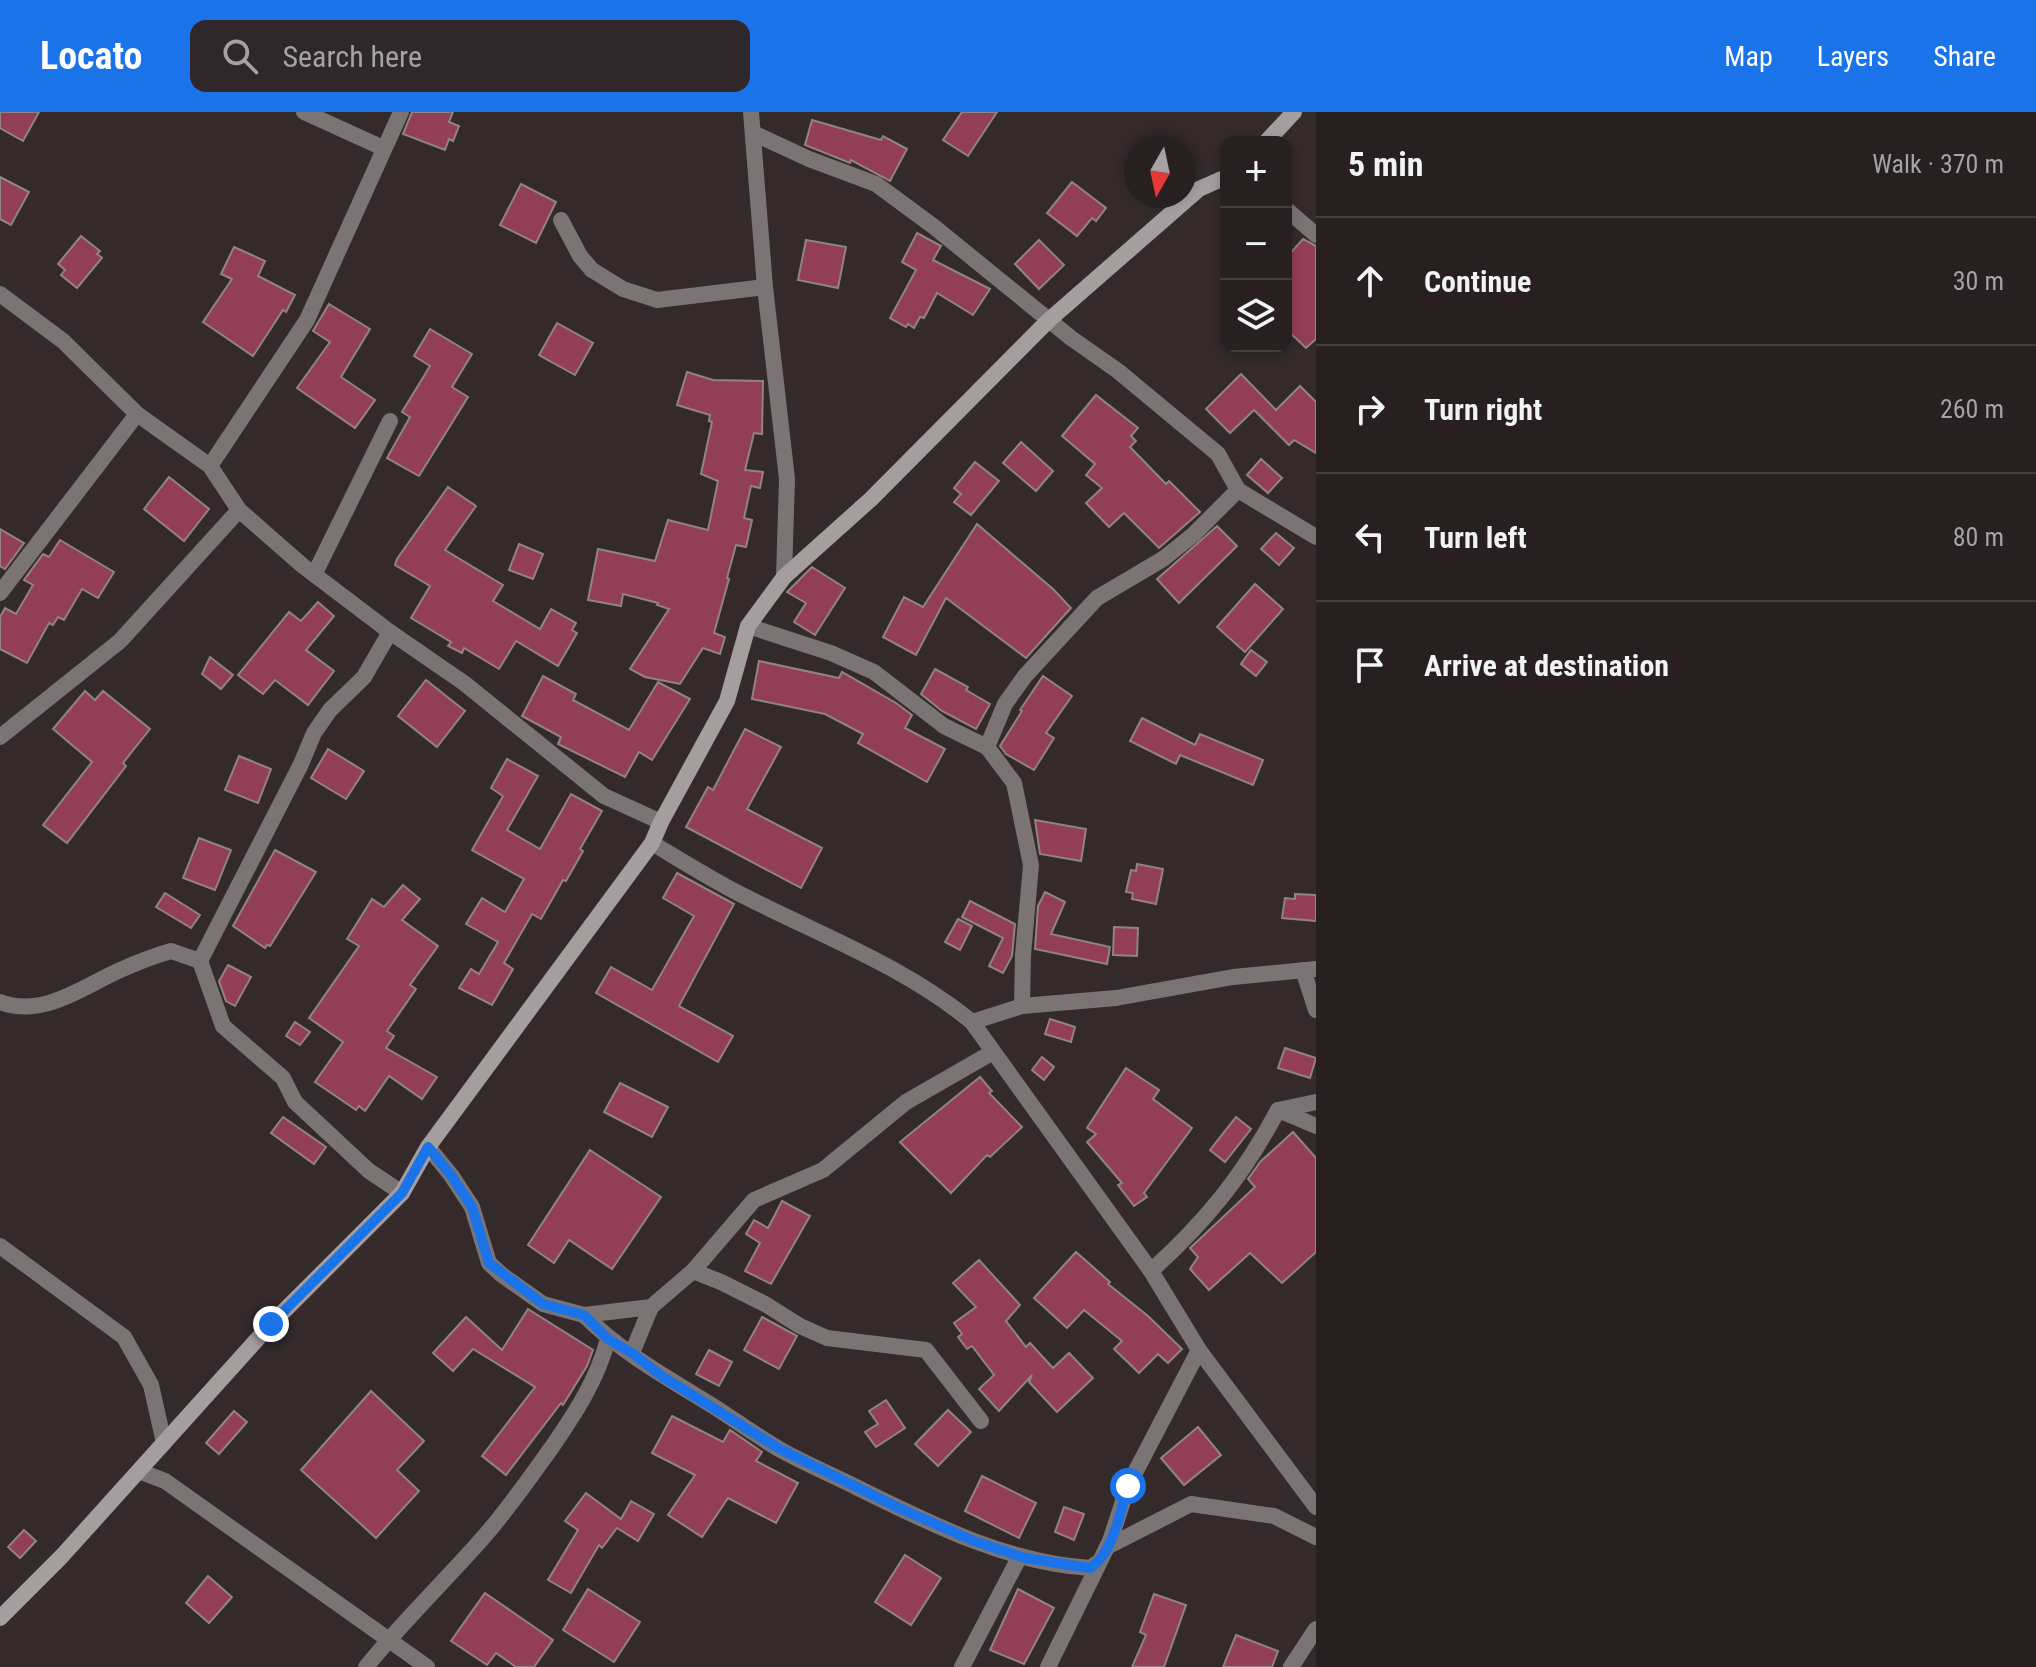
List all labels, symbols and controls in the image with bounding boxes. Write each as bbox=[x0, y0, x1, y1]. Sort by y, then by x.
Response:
search box bbox=[190, 20, 750, 92]
text: Locato bbox=[40, 34, 142, 78]
icon: search bbox=[218, 34, 262, 78]
text: Search here bbox=[282, 39, 422, 74]
text: Map bbox=[1724, 40, 1773, 73]
text: Layers bbox=[1817, 40, 1889, 73]
text: Share bbox=[1933, 40, 1996, 73]
north arrow bbox=[1124, 136, 1196, 208]
map controls bbox=[1220, 136, 1292, 352]
button: + bbox=[1220, 136, 1292, 208]
text: 5 min bbox=[1348, 144, 1424, 184]
text: Walk · 370 m bbox=[1872, 149, 2004, 179]
button: − bbox=[1220, 208, 1292, 280]
icon: ahead bbox=[1348, 259, 1392, 303]
text: Continue bbox=[1424, 264, 1531, 299]
text: 30 m bbox=[1953, 266, 2004, 296]
button: layers bbox=[1220, 280, 1292, 352]
icon: right bbox=[1348, 387, 1392, 431]
text: Turn right bbox=[1424, 392, 1542, 427]
text: 260 m bbox=[1940, 394, 2004, 424]
icon: left bbox=[1348, 515, 1392, 559]
text: Turn left bbox=[1424, 520, 1527, 555]
text: 80 m bbox=[1953, 522, 2004, 552]
icon: arrive bbox=[1348, 643, 1392, 687]
text: Arrive at destination bbox=[1424, 648, 1669, 683]
route end bbox=[253, 1306, 289, 1342]
route start bbox=[1110, 1468, 1146, 1504]

